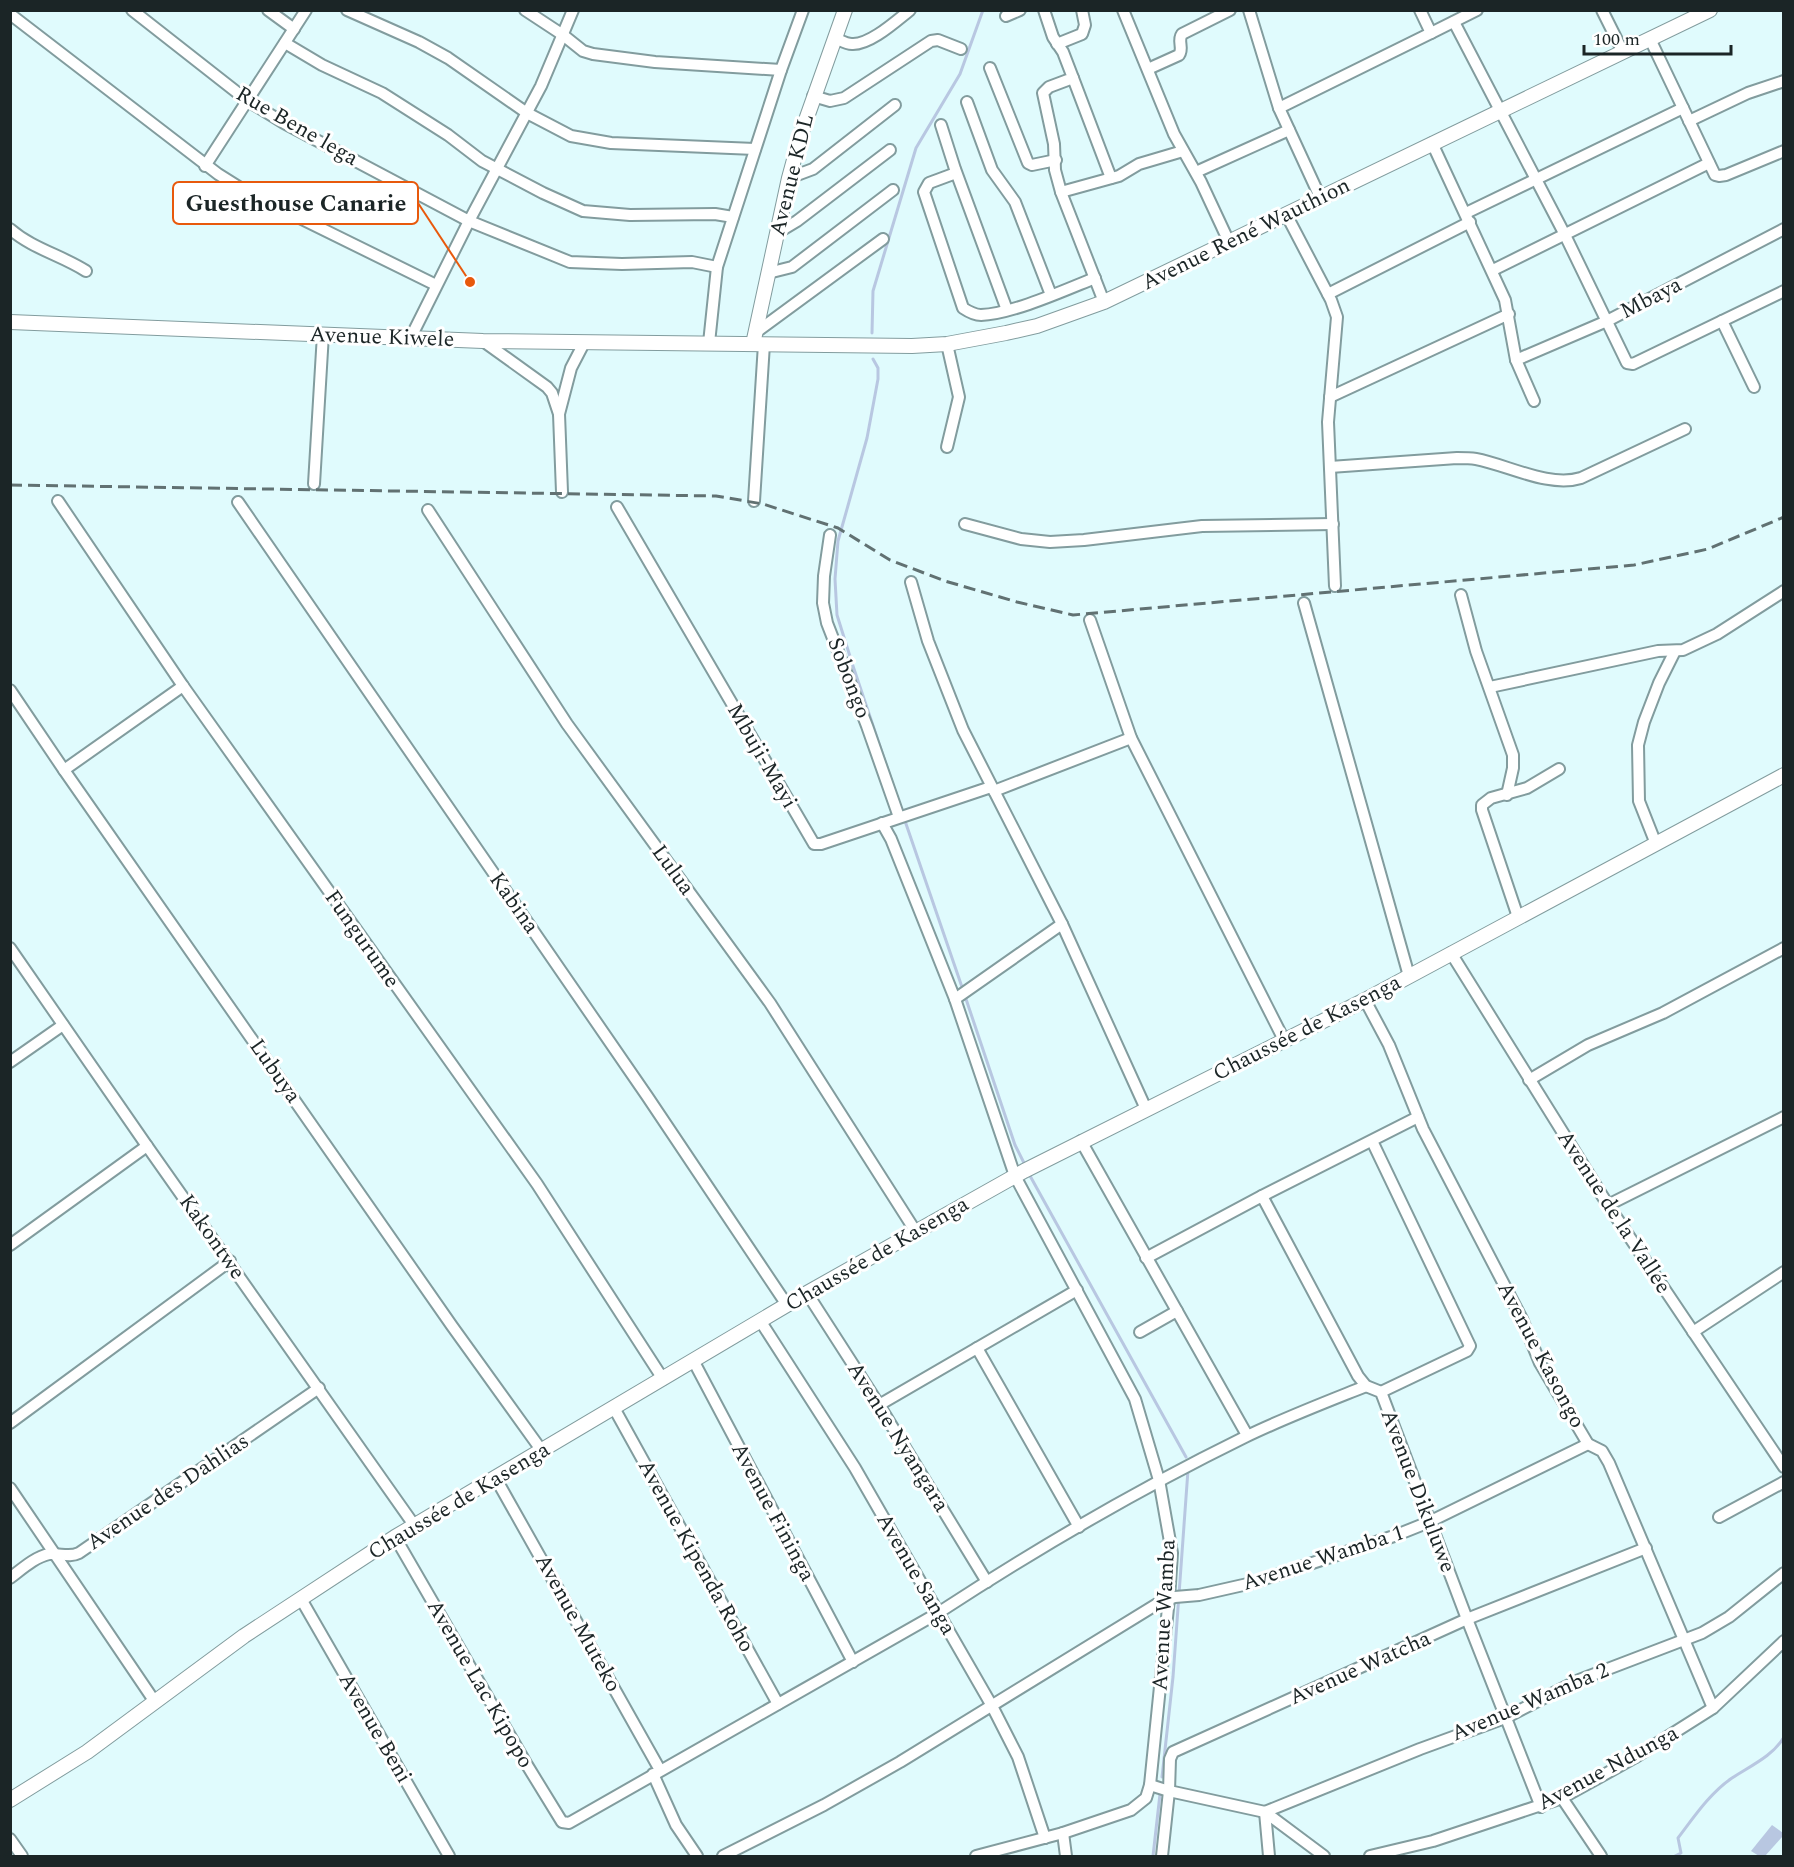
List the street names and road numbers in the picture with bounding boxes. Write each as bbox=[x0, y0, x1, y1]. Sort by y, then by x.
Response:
street label: Rue Bene lega bbox=[229, 77, 365, 175]
street label: Avenue KDL bbox=[761, 110, 823, 240]
street label: Avenue René Wauthion bbox=[1136, 169, 1356, 299]
street label: Mbaya bbox=[1614, 268, 1688, 328]
street label: Avenue Kiwele bbox=[309, 318, 455, 356]
street label: Sobongo bbox=[818, 633, 880, 723]
street label: Mbuji-Mayi bbox=[718, 697, 806, 815]
street label: Lulua bbox=[643, 838, 703, 902]
street label: Kabina bbox=[481, 865, 547, 941]
street label: Fungurume bbox=[316, 883, 408, 995]
street label: Chaussée de Kasenga bbox=[1207, 966, 1407, 1090]
street label: Lubuya bbox=[241, 1032, 309, 1110]
street label: Avenue de la Vallée bbox=[1549, 1124, 1679, 1300]
street label: Kakontwe bbox=[171, 1188, 253, 1286]
street label: Chaussée de Kasenga bbox=[779, 1188, 975, 1320]
street label: Avenue Kasongo bbox=[1488, 1276, 1594, 1434]
street label: Avenue Nyangara bbox=[838, 1355, 958, 1519]
street label: Avenue Dikuluwe bbox=[1372, 1405, 1464, 1577]
street label: Avenue des Dahlias bbox=[80, 1425, 256, 1559]
street label: Chaussée de Kasenga bbox=[362, 1433, 557, 1569]
street label: Avenue Fininga bbox=[722, 1437, 824, 1588]
street label: Avenue Kipenda Roho bbox=[629, 1453, 763, 1659]
street label: Avenue Sanga bbox=[868, 1507, 964, 1641]
street label: Avenue Wamba 1 bbox=[1238, 1516, 1408, 1600]
street label: Avenue Wamba bbox=[1144, 1538, 1184, 1692]
street label: Avenue Muteko bbox=[526, 1548, 630, 1698]
street label: Avenue Lac Kipopo bbox=[418, 1593, 542, 1775]
street label: Avenue Watcha bbox=[1284, 1622, 1436, 1714]
street label: Avenue Wamba 2 bbox=[1446, 1654, 1614, 1750]
street label: Avenue Beni bbox=[330, 1666, 420, 1790]
street label: Avenue Ndunga bbox=[1532, 1717, 1685, 1819]

